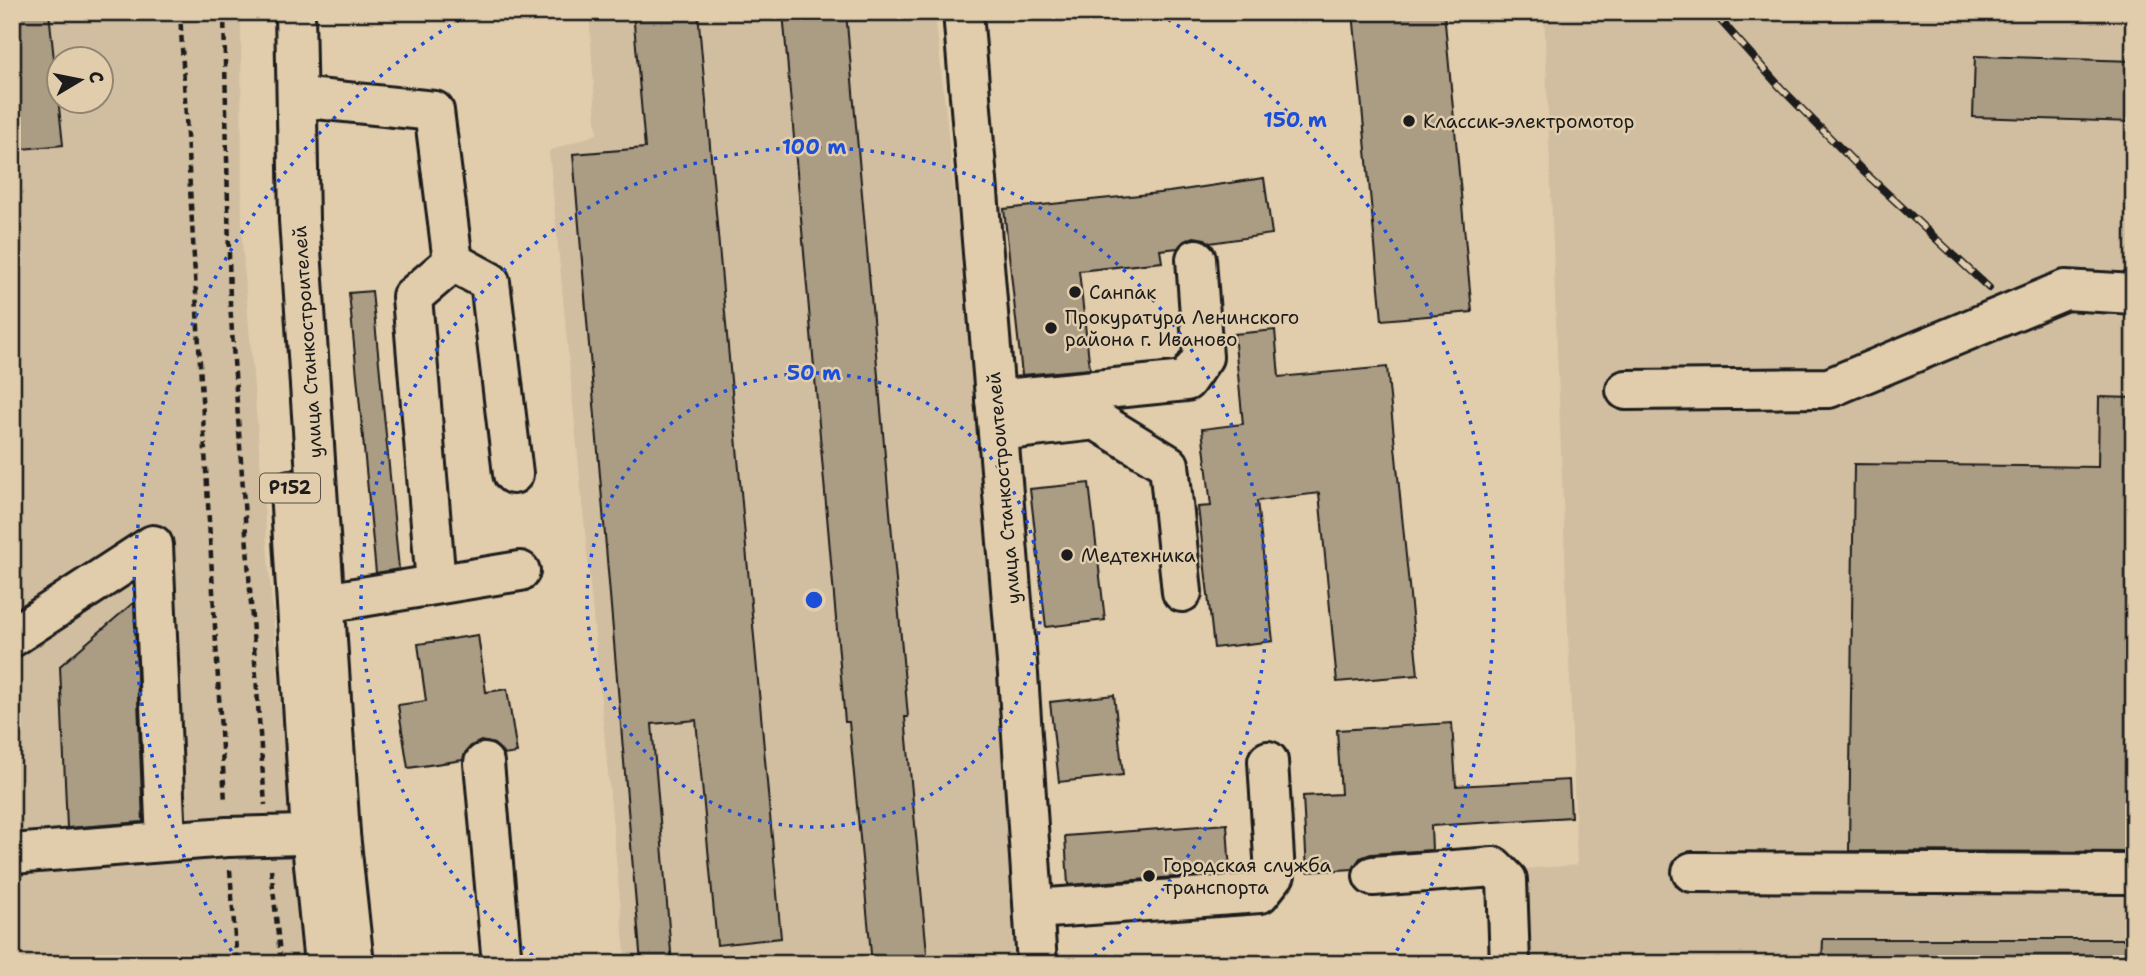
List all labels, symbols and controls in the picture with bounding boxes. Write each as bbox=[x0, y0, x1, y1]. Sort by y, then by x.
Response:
north arrow bbox=[46, 46, 116, 116]
text: С bbox=[83, 69, 110, 85]
text: 150 m bbox=[1263, 106, 1327, 134]
place label: Классик-электромотор bbox=[1423, 109, 1635, 134]
marker: Классик-электромотор bbox=[1401, 113, 1417, 129]
text: 100 m bbox=[782, 133, 846, 161]
street label: улица Станкостроителей bbox=[287, 225, 328, 459]
place label: Санпак bbox=[1089, 280, 1156, 305]
marker: Санпак bbox=[1067, 284, 1083, 300]
place label: Прокуратура Ленинского района г. Иваново bbox=[1065, 305, 1299, 352]
marker: Прокуратура Ленинского района г. Иваново bbox=[1043, 320, 1059, 336]
text: 50 m bbox=[787, 359, 841, 387]
street label: улица Станкостроителей bbox=[981, 371, 1026, 605]
road number: Р152 bbox=[260, 474, 320, 502]
place label: Медтехника bbox=[1081, 543, 1196, 568]
marker: Медтехника bbox=[1059, 547, 1075, 563]
centre of rings bbox=[802, 588, 826, 612]
place label: Городская служба транспорта bbox=[1163, 853, 1332, 900]
marker: Городская служба транспорта bbox=[1141, 868, 1157, 884]

